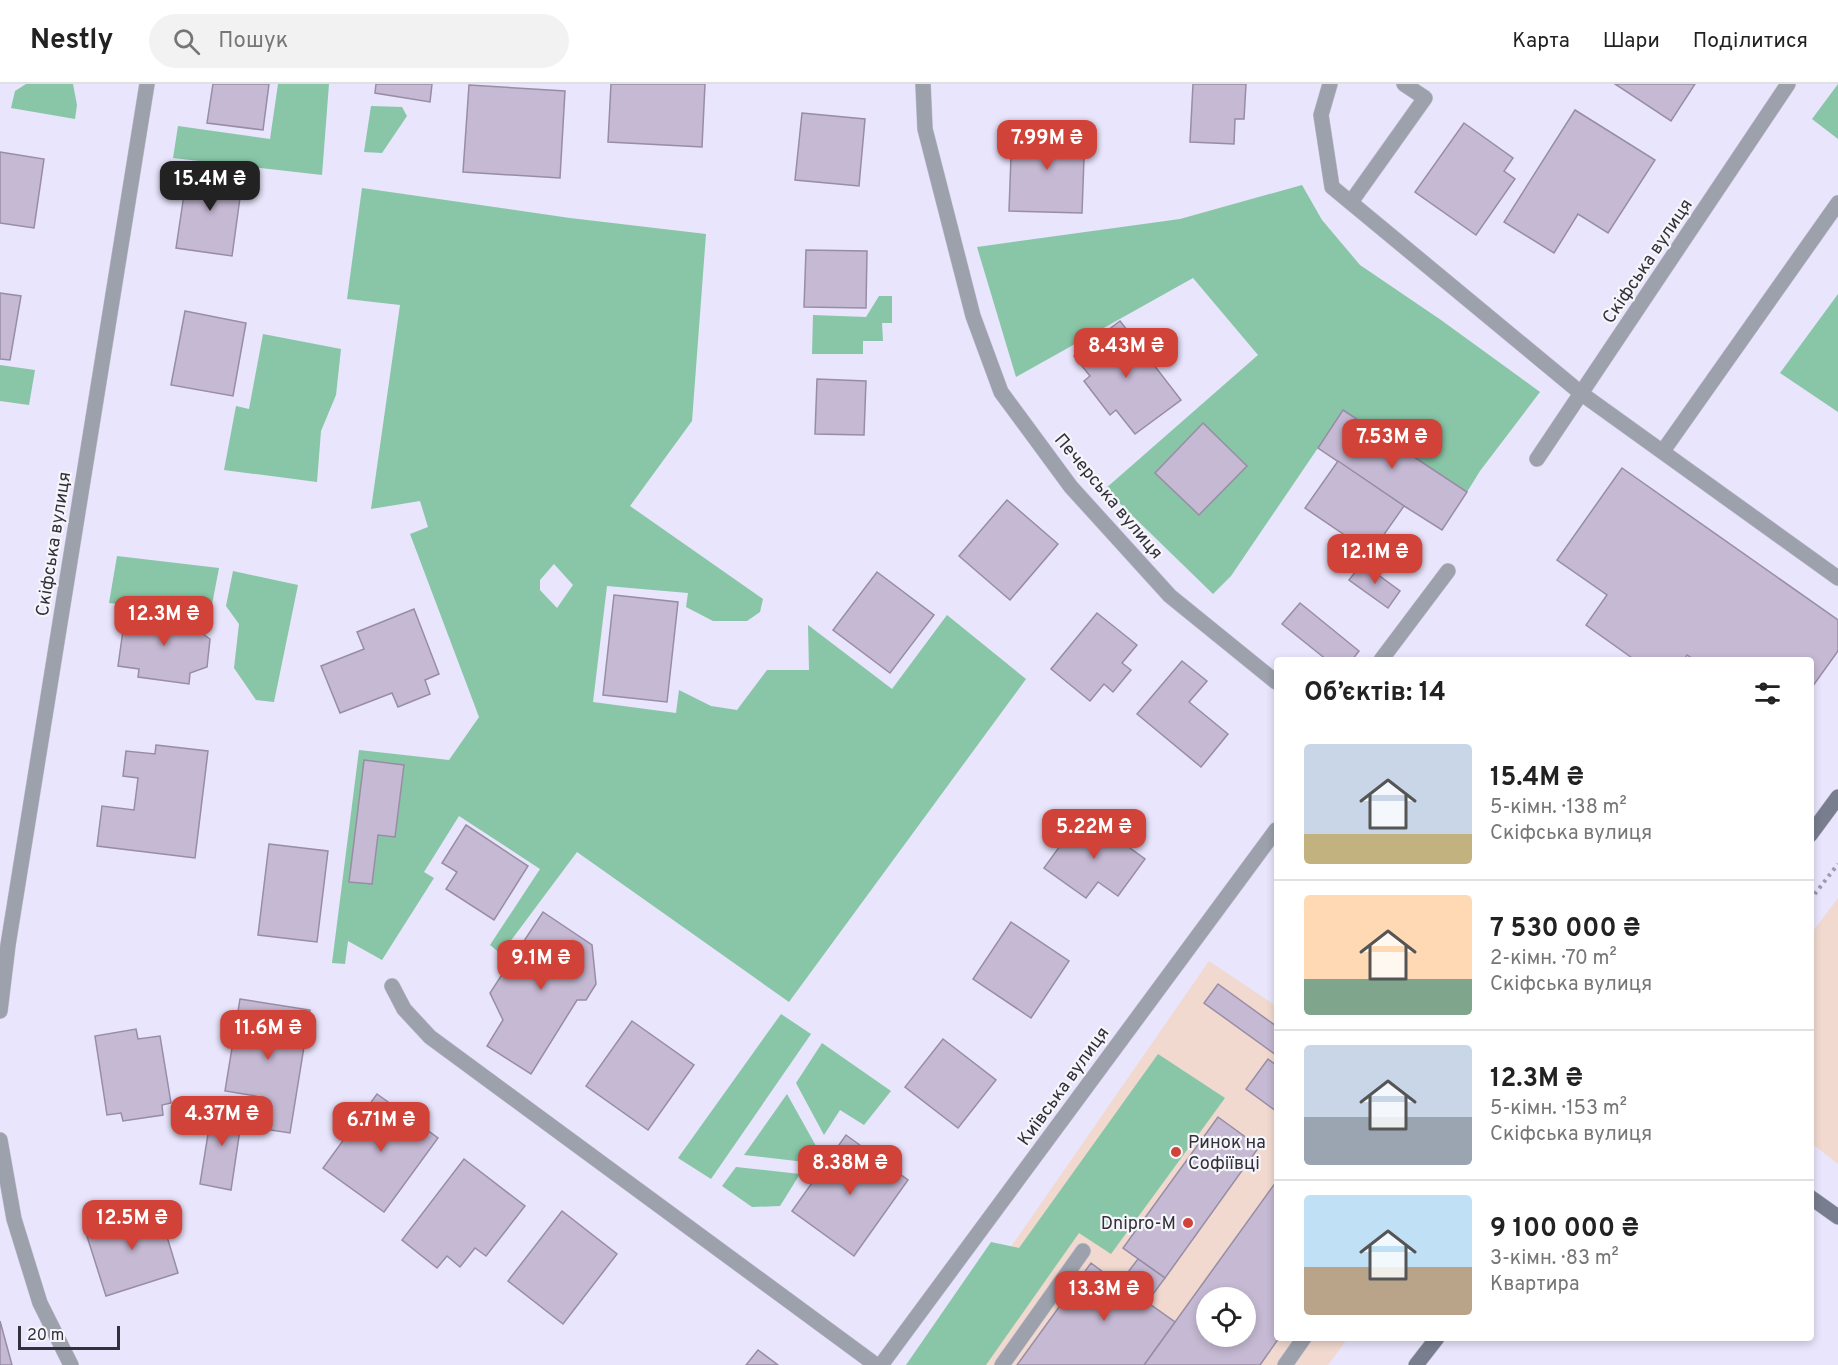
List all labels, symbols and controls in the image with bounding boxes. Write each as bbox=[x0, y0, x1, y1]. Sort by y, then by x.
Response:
search box bbox=[149, 14, 569, 68]
text: Nestly bbox=[30, 23, 113, 59]
icon: search bbox=[170, 25, 203, 58]
text: Пошук bbox=[218, 28, 288, 55]
text: Карта bbox=[1512, 28, 1570, 55]
text: Шари bbox=[1603, 28, 1660, 55]
text: Поділитися bbox=[1693, 28, 1808, 55]
pin: 7.99M ₴ bbox=[992, 120, 1102, 171]
text: 7.99M ₴ bbox=[1011, 126, 1083, 152]
pin: 15.4M ₴ bbox=[155, 161, 265, 212]
text: 15.4M ₴ bbox=[174, 167, 246, 193]
street label: Скіфська вулиця bbox=[1598, 195, 1699, 329]
pin: 8.43M ₴ bbox=[1071, 328, 1181, 379]
text: 8.43M ₴ bbox=[1088, 334, 1164, 360]
pin: 7.53M ₴ bbox=[1337, 419, 1447, 470]
text: 7.53M ₴ bbox=[1356, 425, 1428, 451]
street label: Печерська вулиця bbox=[1049, 429, 1167, 565]
street label: Скіфська вулиця bbox=[32, 470, 77, 618]
pin: 12.1M ₴ bbox=[1320, 534, 1430, 585]
text: 12.1M ₴ bbox=[1341, 540, 1409, 566]
pin: 12.3M ₴ bbox=[109, 596, 219, 647]
text: 12.3M ₴ bbox=[128, 602, 200, 628]
text: Об’єктів: 14 bbox=[1304, 677, 1446, 710]
icon: filters bbox=[1751, 677, 1784, 710]
text: 15.4M ₴ bbox=[1490, 762, 1584, 795]
icon: home bbox=[1352, 768, 1424, 840]
text: 5-кімн. · 138 m² bbox=[1490, 795, 1627, 821]
pin: 5.22M ₴ bbox=[1039, 809, 1149, 860]
text: 5.22M ₴ bbox=[1056, 815, 1132, 841]
text: Скіфська вулиця bbox=[1490, 821, 1652, 847]
text: 7 530 000 ₴ bbox=[1490, 913, 1640, 946]
icon: home bbox=[1352, 919, 1424, 991]
pin: 9.1M ₴ bbox=[492, 940, 590, 991]
text: 9.1M ₴ bbox=[511, 946, 571, 972]
text: 2-кімн. · 70 m² bbox=[1490, 946, 1617, 972]
text: Скіфська вулиця bbox=[1490, 972, 1652, 998]
pin: 11.6M ₴ bbox=[213, 1010, 323, 1061]
text: 11.6M ₴ bbox=[234, 1016, 302, 1042]
street label: Київська вулиця bbox=[1013, 1023, 1115, 1151]
text: 12.3M ₴ bbox=[1490, 1063, 1583, 1096]
icon: home bbox=[1352, 1069, 1424, 1141]
pin: 4.37M ₴ bbox=[167, 1096, 277, 1147]
text: 5-кімн. · 153 m² bbox=[1490, 1096, 1627, 1122]
text: 4.37M ₴ bbox=[185, 1102, 259, 1128]
pin: 6.71M ₴ bbox=[326, 1102, 436, 1153]
text: 6.71M ₴ bbox=[347, 1108, 415, 1134]
text: Скіфська вулиця bbox=[1490, 1122, 1652, 1148]
place label: Ринок на Софіївці bbox=[1188, 1132, 1266, 1176]
pin: 8.38M ₴ bbox=[795, 1145, 905, 1196]
marker: Ринок на Софіївці bbox=[1169, 1145, 1183, 1159]
text: 8.38M ₴ bbox=[812, 1151, 888, 1177]
pin: 12.5M ₴ bbox=[77, 1200, 187, 1251]
text: 12.5M ₴ bbox=[96, 1206, 168, 1232]
place label: Dnipro-M bbox=[1101, 1213, 1176, 1236]
text: 9 100 000 ₴ bbox=[1490, 1213, 1639, 1246]
marker: Dnipro-M bbox=[1181, 1216, 1195, 1230]
icon: home bbox=[1352, 1219, 1424, 1291]
text: 3-кімн. · 83 m² bbox=[1490, 1246, 1619, 1272]
pin: 13.3M ₴ bbox=[1049, 1271, 1159, 1322]
text: Квартира bbox=[1490, 1272, 1579, 1298]
text: 13.3M ₴ bbox=[1069, 1277, 1139, 1303]
map controls bbox=[1196, 1287, 1256, 1347]
button: locate bbox=[1196, 1287, 1256, 1347]
scale bar bbox=[18, 1323, 120, 1350]
text: 20 m bbox=[27, 1326, 64, 1346]

